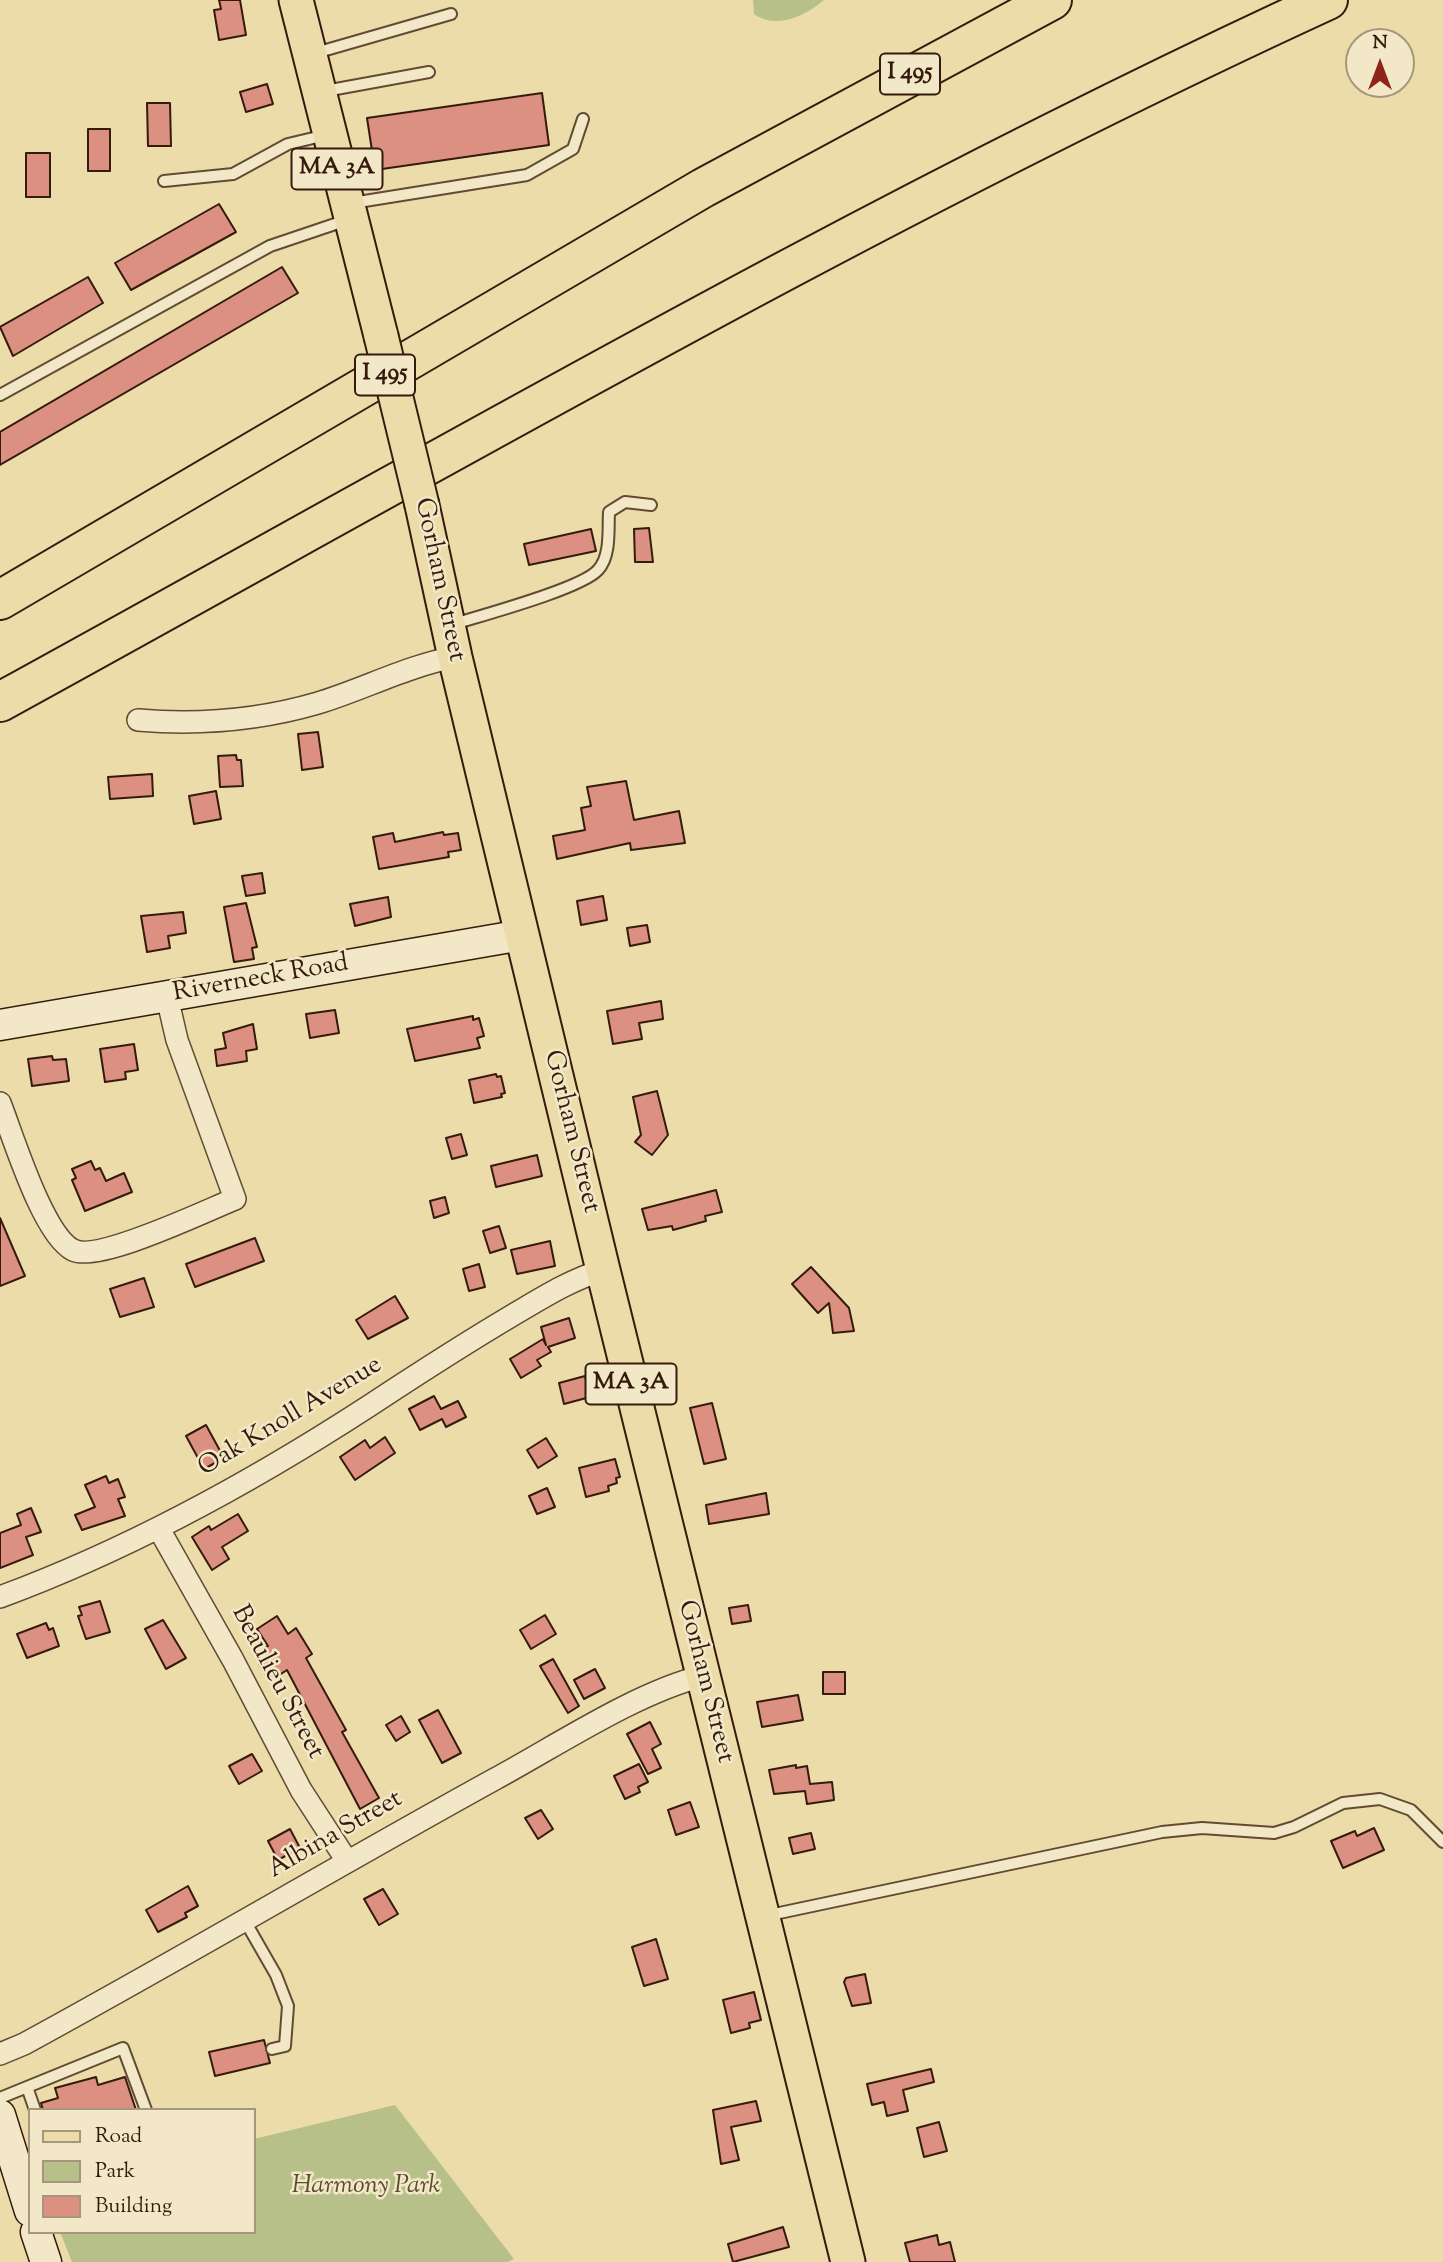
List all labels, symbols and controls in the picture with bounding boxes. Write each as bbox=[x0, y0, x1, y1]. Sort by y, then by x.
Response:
north arrow bbox=[1345, 28, 1415, 98]
text: N bbox=[1372, 30, 1388, 57]
road number: I 495 bbox=[880, 54, 940, 94]
road number: MA 3A bbox=[292, 148, 382, 190]
road number: I 495 bbox=[355, 354, 415, 396]
street label: Gorham Street bbox=[405, 495, 471, 665]
street label: Riverneck Road bbox=[171, 949, 351, 1011]
street label: Gorham Street bbox=[535, 1047, 605, 1217]
street label: Oak Knoll Avenue bbox=[193, 1351, 389, 1485]
road number: MA 3A bbox=[586, 1364, 676, 1404]
street label: Gorham Street bbox=[669, 1597, 739, 1767]
street label: Beaulieu Street bbox=[222, 1601, 330, 1765]
street label: Albina Street bbox=[263, 1785, 409, 1887]
legend bbox=[28, 2108, 256, 2234]
text: Road bbox=[95, 2122, 142, 2152]
text: Park bbox=[95, 2157, 135, 2187]
park label: Harmony Park bbox=[292, 2172, 440, 2204]
text: Building bbox=[95, 2192, 172, 2222]

